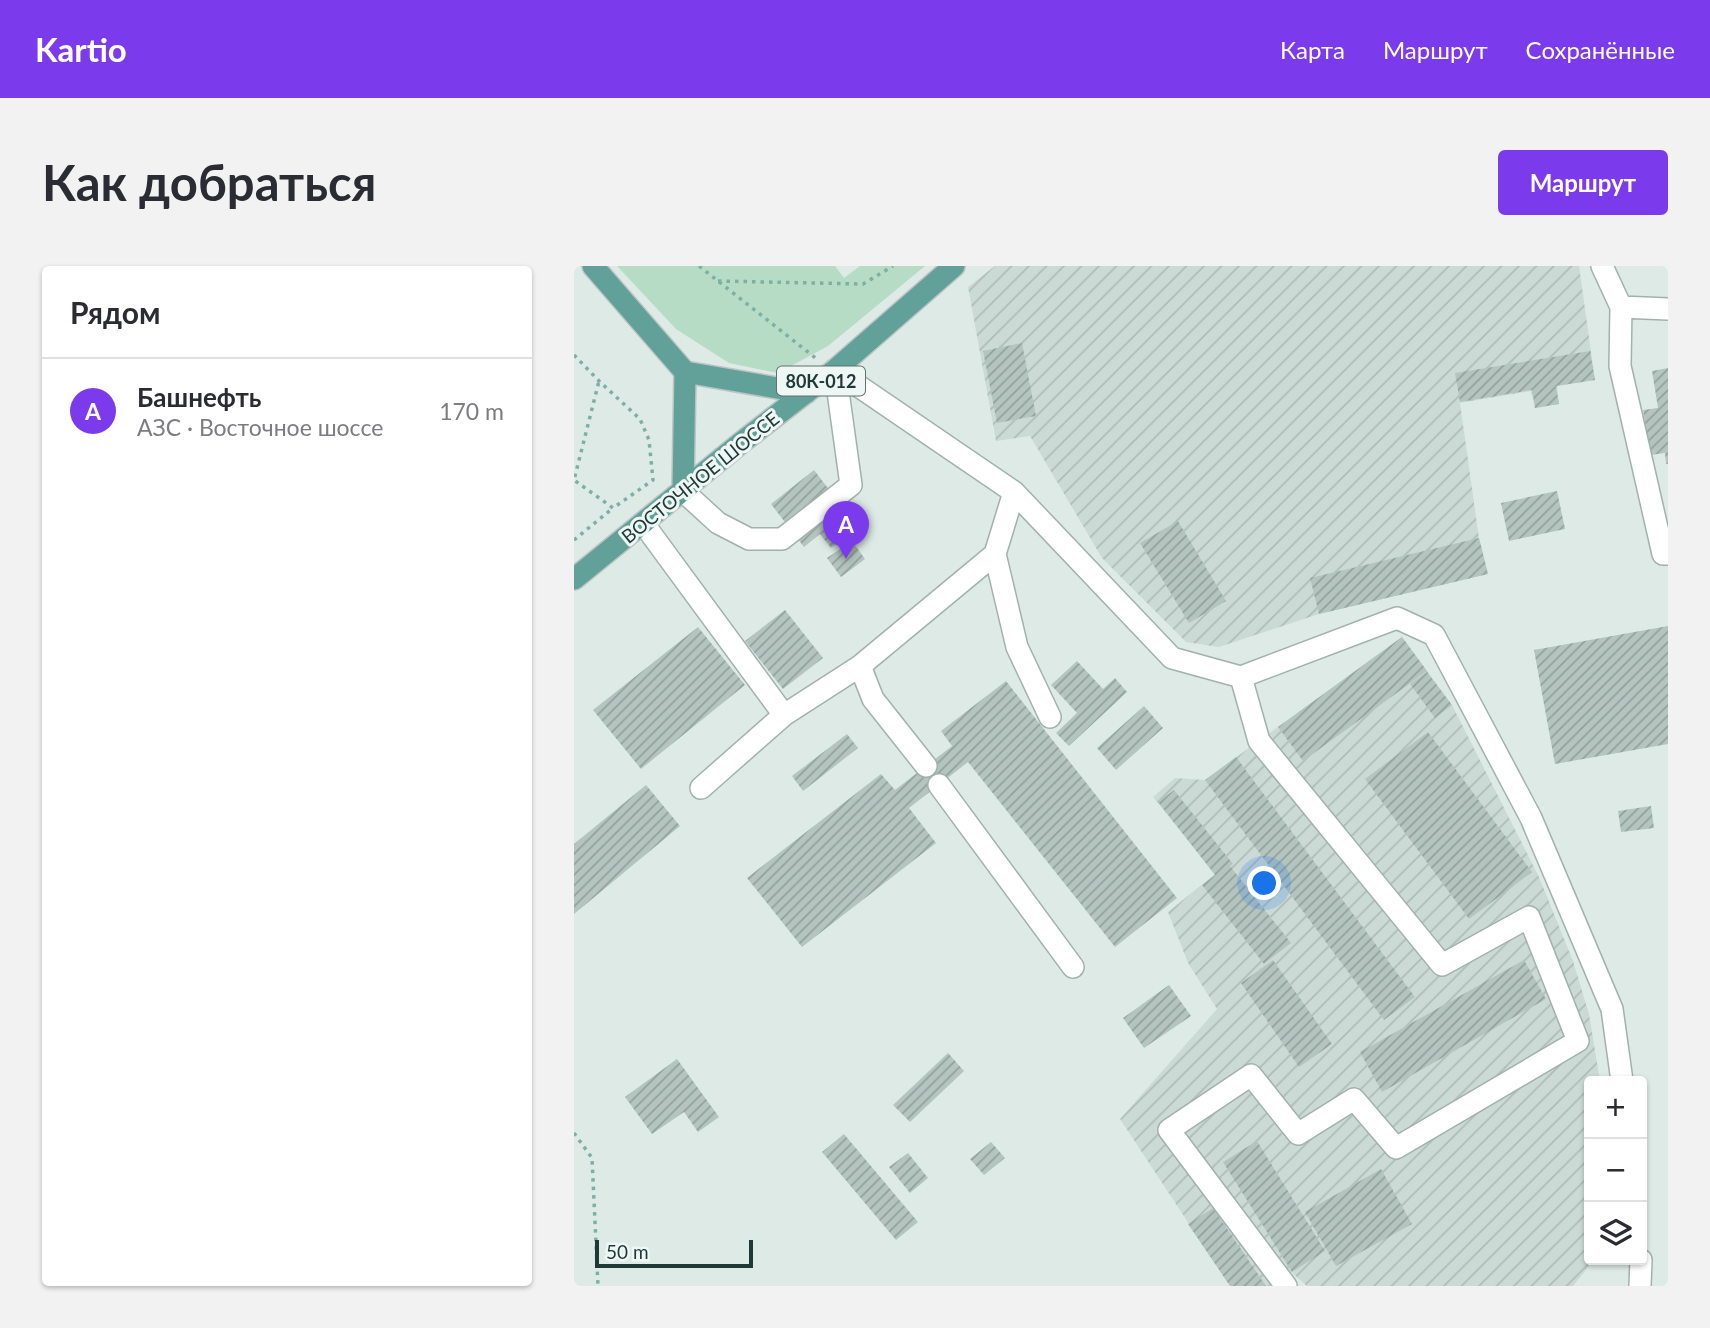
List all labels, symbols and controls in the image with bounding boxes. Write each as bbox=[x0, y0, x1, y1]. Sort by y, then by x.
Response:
text: Kartio bbox=[35, 29, 127, 69]
text: Карта bbox=[1280, 35, 1345, 64]
text: Маршрут bbox=[1383, 35, 1488, 64]
text: Сохранённые bbox=[1526, 35, 1675, 64]
button: Маршрут bbox=[1498, 150, 1668, 215]
text: Как добраться bbox=[42, 153, 376, 211]
text: Рядом bbox=[70, 294, 160, 330]
road number: 80К-012 bbox=[777, 366, 865, 396]
text: Башнефть bbox=[137, 381, 261, 413]
text: A bbox=[85, 397, 101, 425]
text: 170 m bbox=[439, 397, 504, 425]
street label: ВОСТОЧНОЕ ШОССЕ bbox=[617, 406, 783, 548]
text: АЗС · Восточное шоссе bbox=[137, 413, 383, 441]
pin: A bbox=[823, 501, 869, 559]
your location bbox=[1247, 866, 1281, 900]
map controls bbox=[1584, 1076, 1647, 1265]
button: + bbox=[1584, 1076, 1647, 1139]
button: − bbox=[1584, 1139, 1647, 1202]
button: layers bbox=[1584, 1202, 1647, 1265]
scale bar bbox=[595, 1237, 752, 1269]
text: 50 m bbox=[606, 1240, 649, 1263]

